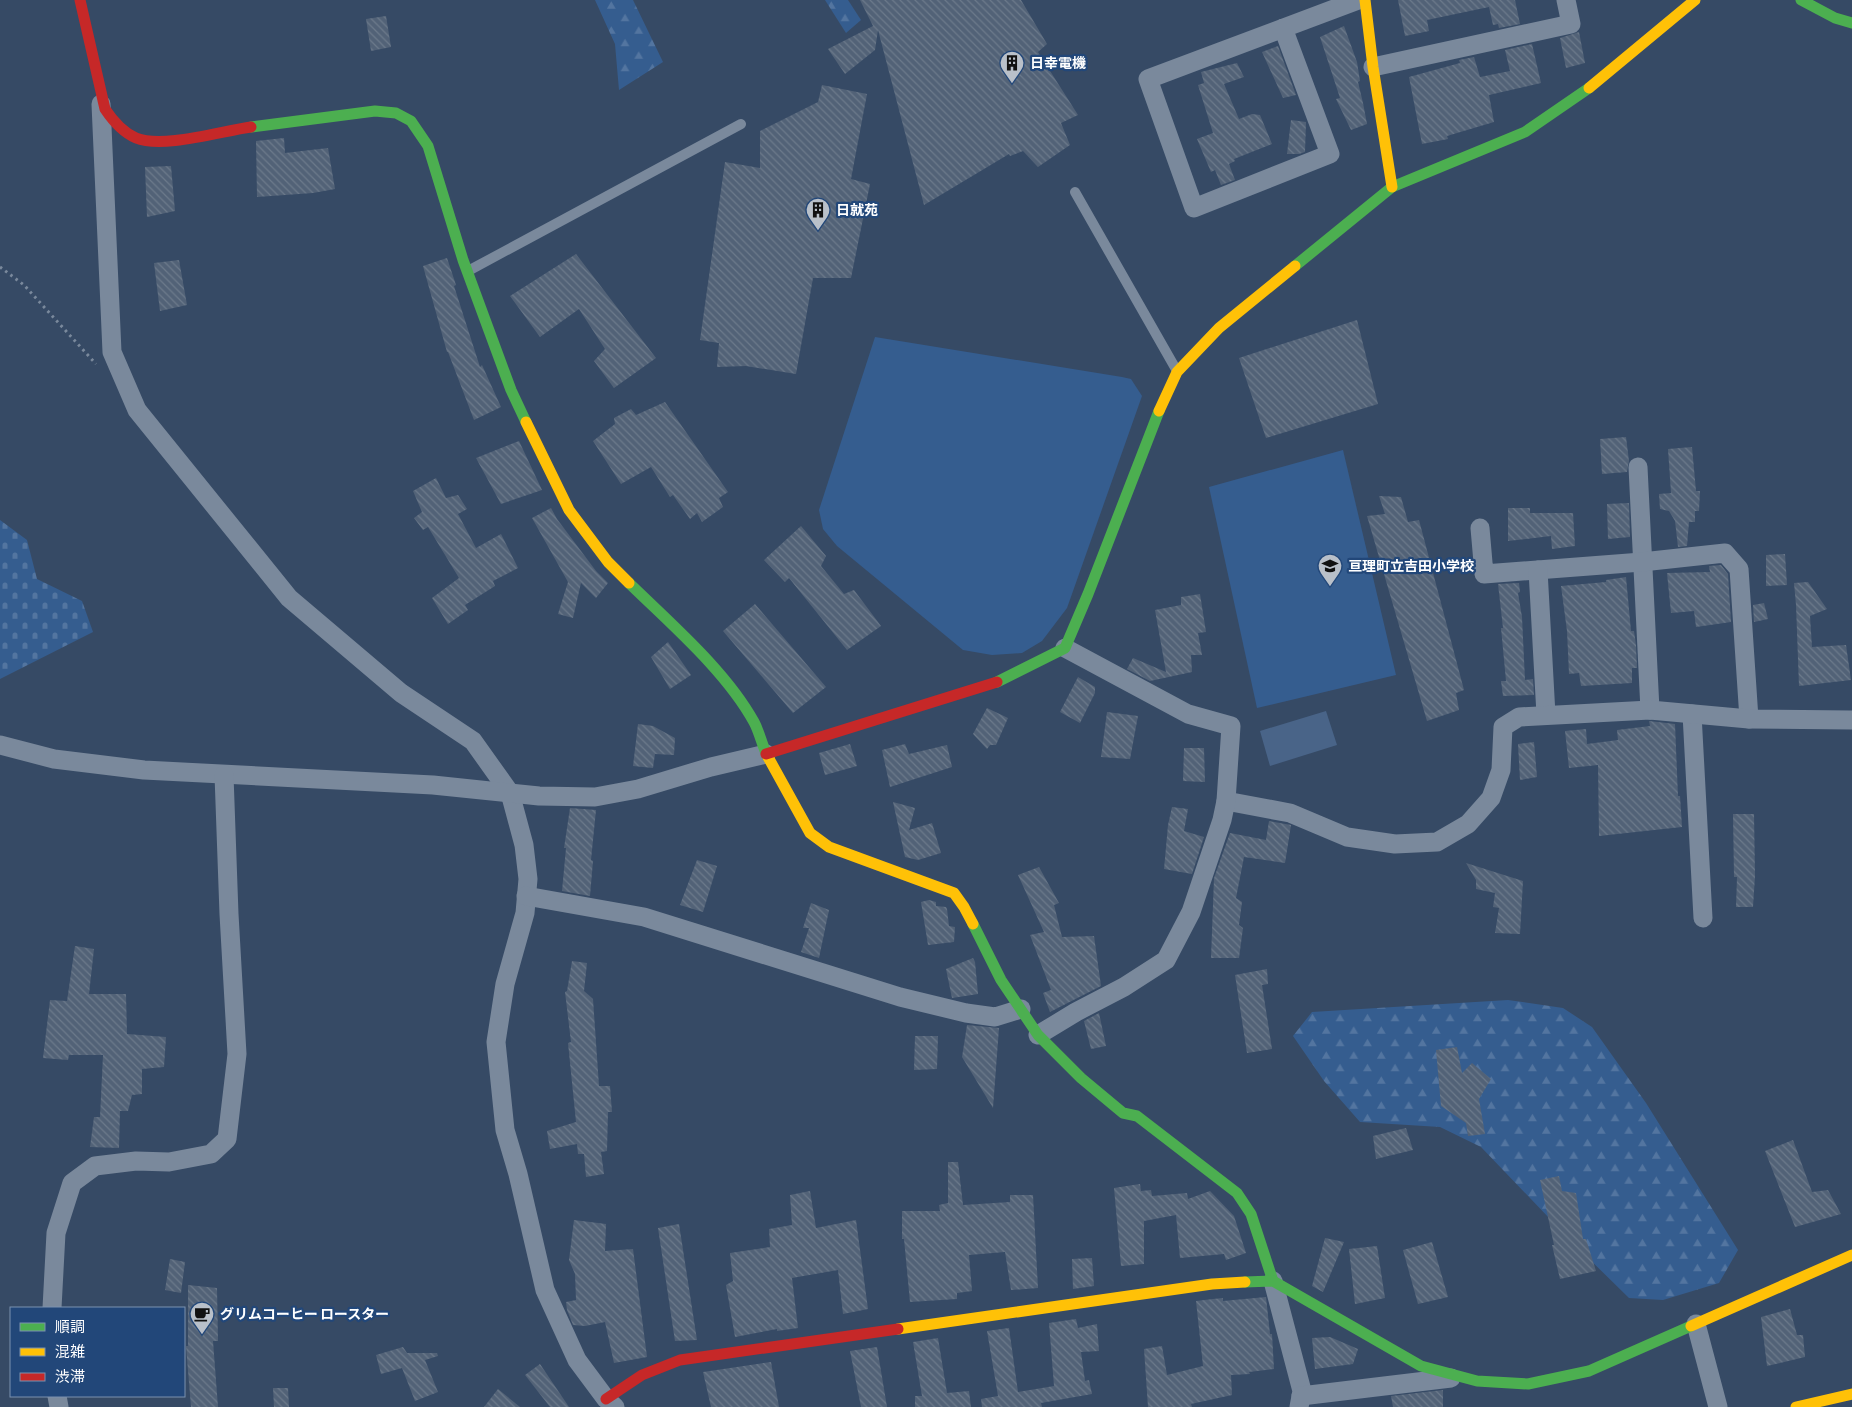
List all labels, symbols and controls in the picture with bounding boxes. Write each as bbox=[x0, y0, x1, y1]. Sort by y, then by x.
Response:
building icon: 日幸電機 bbox=[999, 50, 1025, 84]
place label: 日幸電機 bbox=[1030, 55, 1086, 71]
building icon: 日就苑 bbox=[805, 197, 831, 231]
place label: 日就苑 bbox=[836, 202, 878, 218]
school or university icon: 亘理町立吉田小学校 bbox=[1317, 553, 1343, 587]
place label: 亘理町立吉田小学校 bbox=[1348, 558, 1474, 574]
cafe icon: グリムコーヒー ロースター bbox=[189, 1301, 215, 1335]
place label: グリムコーヒー ロースター bbox=[220, 1306, 389, 1322]
legend bbox=[10, 1307, 185, 1397]
text: 順調 bbox=[55, 1318, 85, 1335]
text: 混雑 bbox=[55, 1343, 85, 1360]
text: 渋滞 bbox=[55, 1368, 85, 1385]

